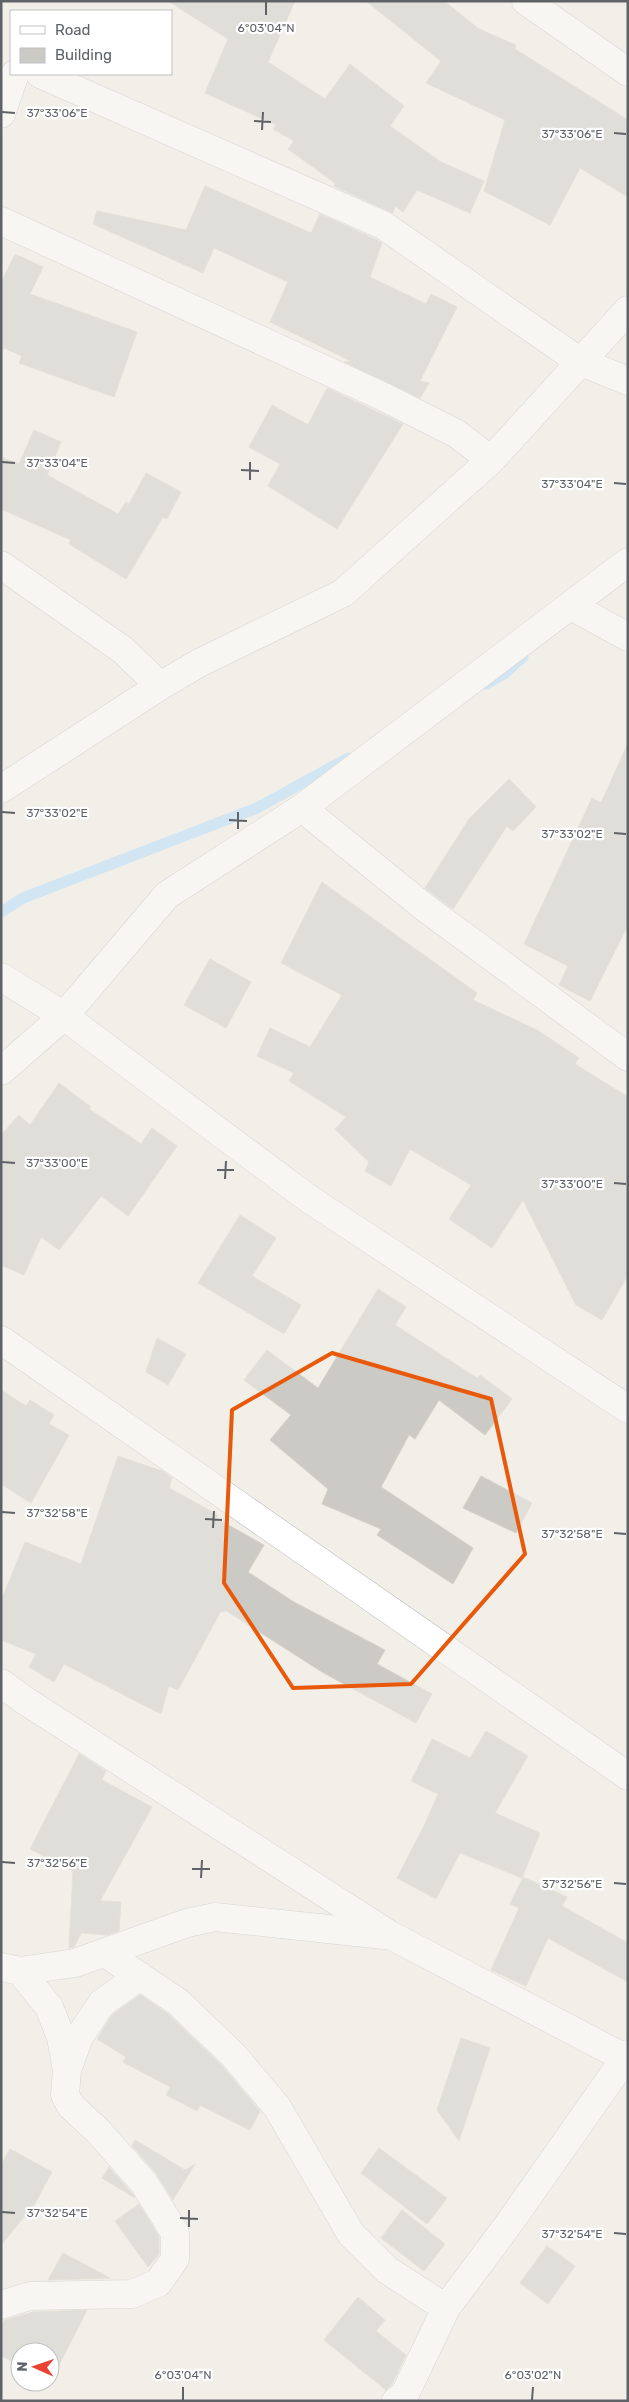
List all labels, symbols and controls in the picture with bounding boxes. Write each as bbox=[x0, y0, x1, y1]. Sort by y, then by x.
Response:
legend bbox=[10, 10, 172, 75]
text: Road bbox=[55, 21, 91, 39]
text: 6°03'04"N bbox=[238, 21, 294, 35]
text: Building bbox=[55, 46, 112, 64]
text: 37°33'06"E bbox=[26, 106, 88, 120]
text: 37°33'06"E bbox=[541, 127, 603, 141]
text: 37°33'04"E bbox=[26, 456, 88, 470]
text: 37°33'04"E bbox=[541, 477, 603, 491]
text: 37°33'02"E bbox=[26, 806, 88, 820]
text: 37°33'02"E bbox=[541, 827, 603, 841]
text: 37°33'00"E bbox=[26, 1156, 88, 1170]
text: 37°33'00"E bbox=[541, 1177, 603, 1191]
text: 37°32'58"E bbox=[26, 1506, 88, 1520]
text: 37°32'58"E bbox=[541, 1527, 603, 1541]
text: 37°32'56"E bbox=[27, 1856, 87, 1870]
text: 37°32'56"E bbox=[542, 1877, 602, 1891]
text: 37°32'54"E bbox=[27, 2206, 87, 2220]
text: 37°32'54"E bbox=[542, 2227, 602, 2241]
north arrow bbox=[10, 2342, 60, 2392]
text: N bbox=[14, 2361, 31, 2372]
text: 6°03'04"N bbox=[155, 2368, 211, 2382]
text: 6°03'02"N bbox=[505, 2368, 561, 2382]

